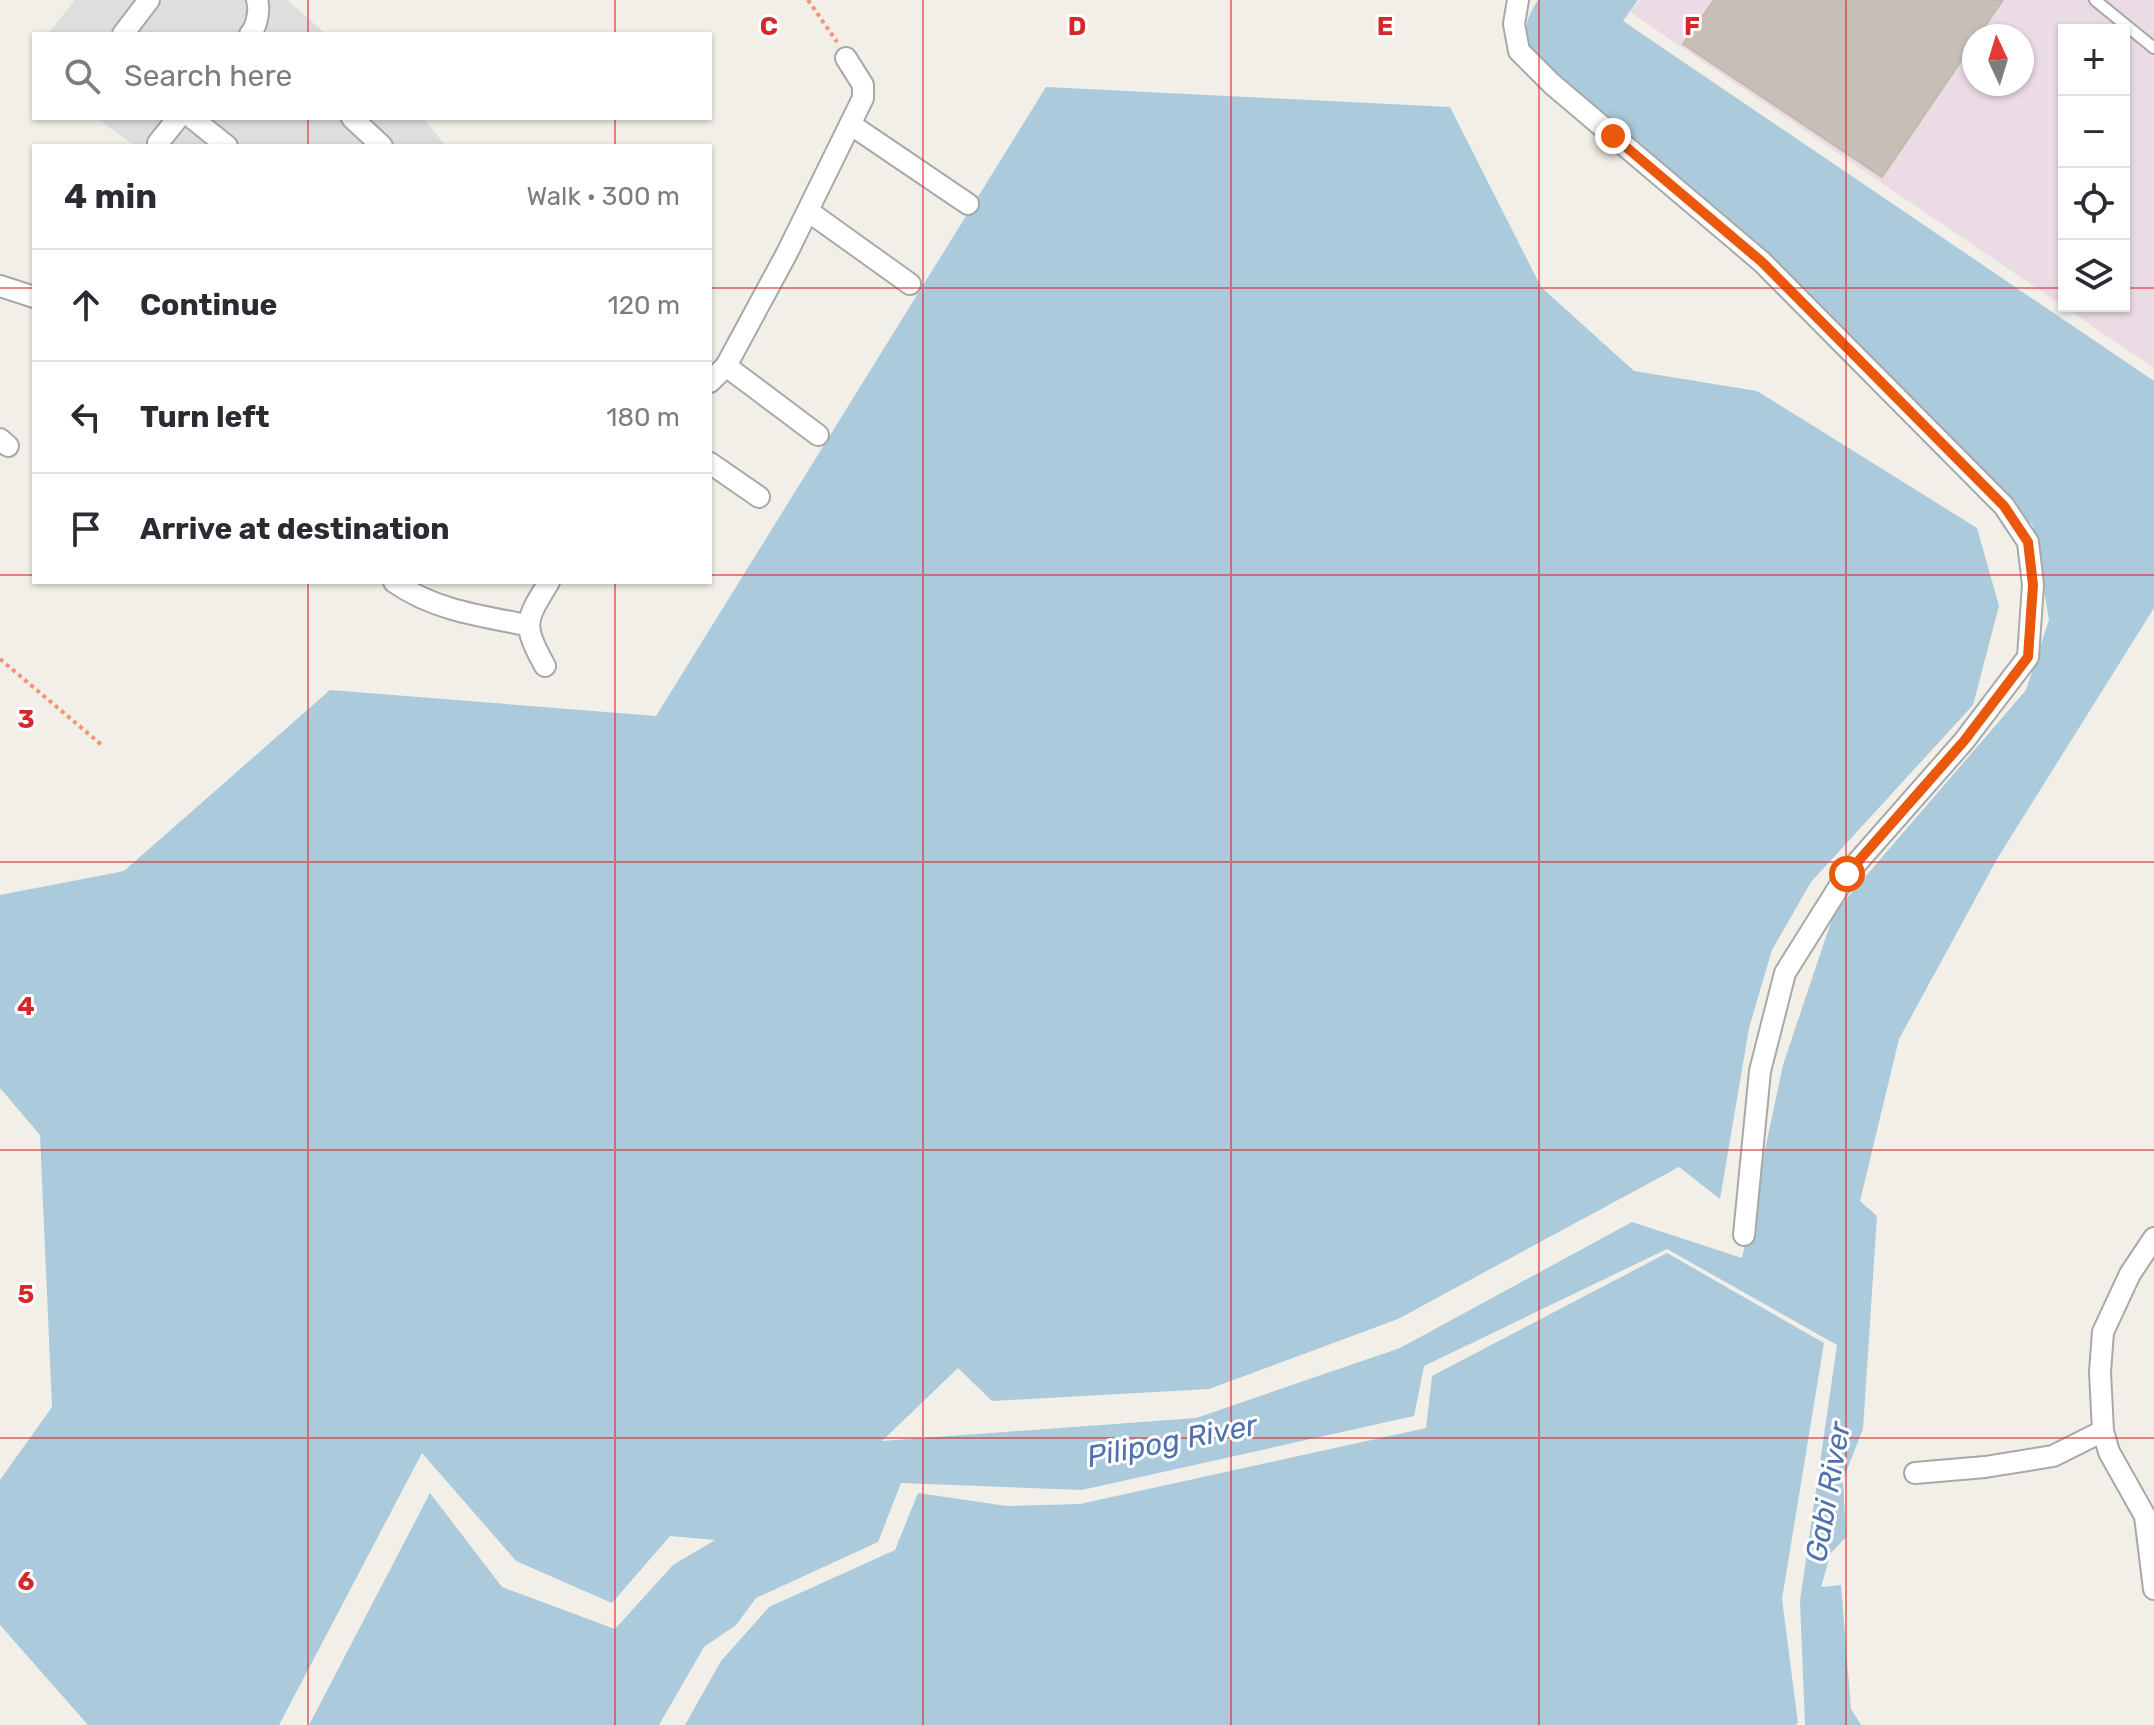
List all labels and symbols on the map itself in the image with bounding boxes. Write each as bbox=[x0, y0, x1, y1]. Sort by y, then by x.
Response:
text: C bbox=[760, 11, 778, 42]
text: D bbox=[1068, 11, 1086, 42]
text: E bbox=[1377, 11, 1393, 42]
text: F bbox=[1684, 11, 1700, 42]
north arrow bbox=[1962, 24, 2034, 96]
route end bbox=[1595, 118, 1631, 154]
text: 3 bbox=[17, 704, 35, 735]
route start bbox=[1829, 856, 1865, 892]
text: 4 bbox=[17, 991, 35, 1022]
text: 5 bbox=[18, 1279, 34, 1310]
water label: Pilipog River bbox=[1084, 1407, 1262, 1475]
water label: Gabi River bbox=[1798, 1418, 1858, 1565]
text: 6 bbox=[18, 1566, 35, 1597]

